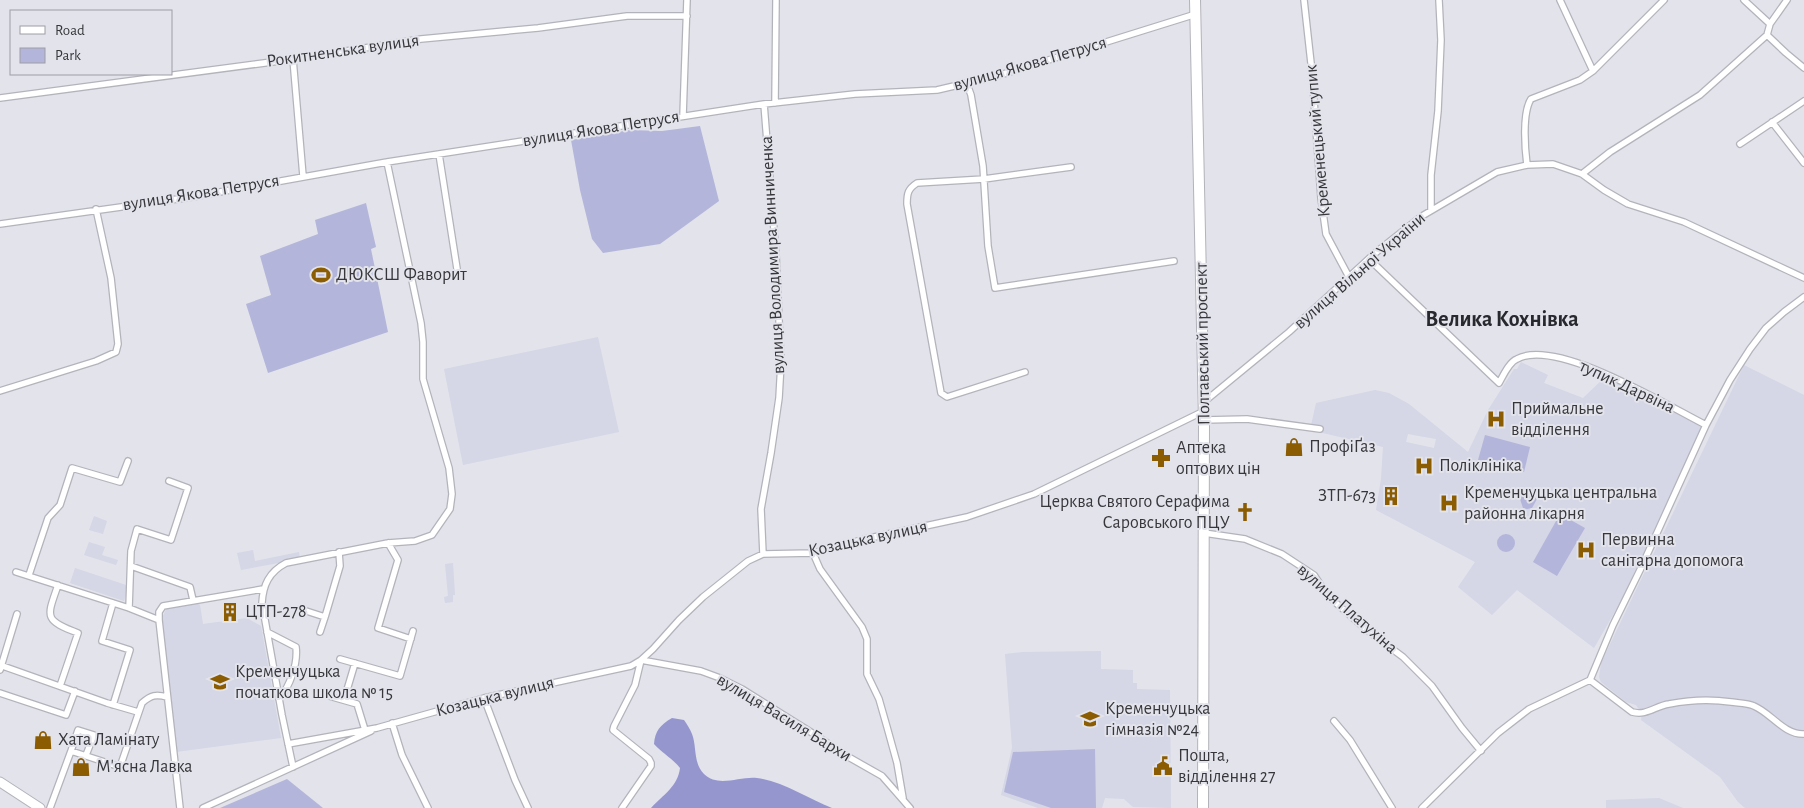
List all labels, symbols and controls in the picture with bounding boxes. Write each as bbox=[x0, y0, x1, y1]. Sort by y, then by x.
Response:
legend bbox=[10, 10, 172, 75]
text: Road bbox=[55, 23, 85, 38]
street label: Рокитненська вулиця bbox=[266, 31, 420, 71]
street label: вулиця Якова Петруся bbox=[951, 34, 1109, 94]
text: Park bbox=[55, 48, 81, 63]
street label: Кременецький тупик bbox=[1302, 63, 1334, 218]
street label: вулиця Якова Петруся bbox=[521, 108, 681, 150]
street label: вулиця Володимира Винниченка bbox=[758, 135, 788, 375]
street label: вулиця Якова Петруся bbox=[121, 172, 281, 214]
street label: вулиця Вільної України bbox=[1291, 209, 1429, 333]
street label: Полтавський проспект bbox=[1193, 262, 1213, 426]
sports icon: ДЮКСШ Фаворит bbox=[310, 264, 332, 286]
place label: ДЮКСШ Фаворит bbox=[336, 266, 467, 284]
district label: Велика Кохнівка bbox=[1425, 308, 1579, 330]
street label: тупик Дарвіна bbox=[1576, 357, 1678, 417]
place label: Приймальне відділення bbox=[1511, 400, 1604, 439]
hospital icon: Приймальне відділення bbox=[1485, 408, 1507, 430]
shop icon: ПрофіҐаз bbox=[1283, 436, 1305, 458]
place label: ПрофіҐаз bbox=[1309, 437, 1376, 456]
place label: Аптека оптових цін bbox=[1176, 439, 1261, 478]
pharmacy icon: Аптека оптових цін bbox=[1150, 447, 1172, 469]
hospital icon: Поліклініка bbox=[1413, 455, 1435, 477]
place label: Поліклініка bbox=[1439, 457, 1522, 475]
place label: Кременчуцька центральна районна лікарня bbox=[1464, 484, 1657, 523]
building icon: ЗТП-673 bbox=[1380, 485, 1402, 507]
place label: ЗТП-673 bbox=[1318, 487, 1376, 505]
hospital icon: Кременчуцька центральна районна лікарня bbox=[1438, 492, 1460, 514]
place label: Церква Святого Серафима Саровського ПЦУ bbox=[1039, 493, 1230, 532]
church icon: Церква Святого Серафима Саровського ПЦУ bbox=[1234, 501, 1256, 523]
street label: Козацька вулиця bbox=[807, 518, 929, 560]
place label: Первинна санітарна допомога bbox=[1601, 531, 1744, 570]
hospital icon: Первинна санітарна допомога bbox=[1575, 539, 1597, 561]
street label: вулиця Платухіна bbox=[1293, 561, 1401, 657]
building icon: ЦТП-278 bbox=[219, 601, 241, 623]
place label: ЦТП-278 bbox=[245, 603, 306, 621]
place label: Кременчуцька початкова школа № 15 bbox=[235, 663, 393, 702]
school or university icon: Кременчуцька початкова школа № 15 bbox=[209, 671, 231, 693]
street label: вулиця Василя Бархи bbox=[714, 671, 854, 765]
street label: Козацька вулиця bbox=[434, 674, 556, 720]
place label: Кременчуцька гімназія №24 bbox=[1105, 700, 1211, 739]
school or university icon: Кременчуцька гімназія №24 bbox=[1079, 708, 1101, 730]
shop icon: Хата Ламінату bbox=[32, 729, 54, 751]
place label: Хата Ламінату bbox=[58, 731, 160, 749]
place label: Пошта, відділення 27 bbox=[1178, 747, 1276, 786]
public building icon: Пошта, відділення 27 bbox=[1152, 755, 1174, 777]
shop icon: М'ясна Лавка bbox=[70, 756, 92, 778]
place label: М'ясна Лавка bbox=[96, 758, 193, 776]

